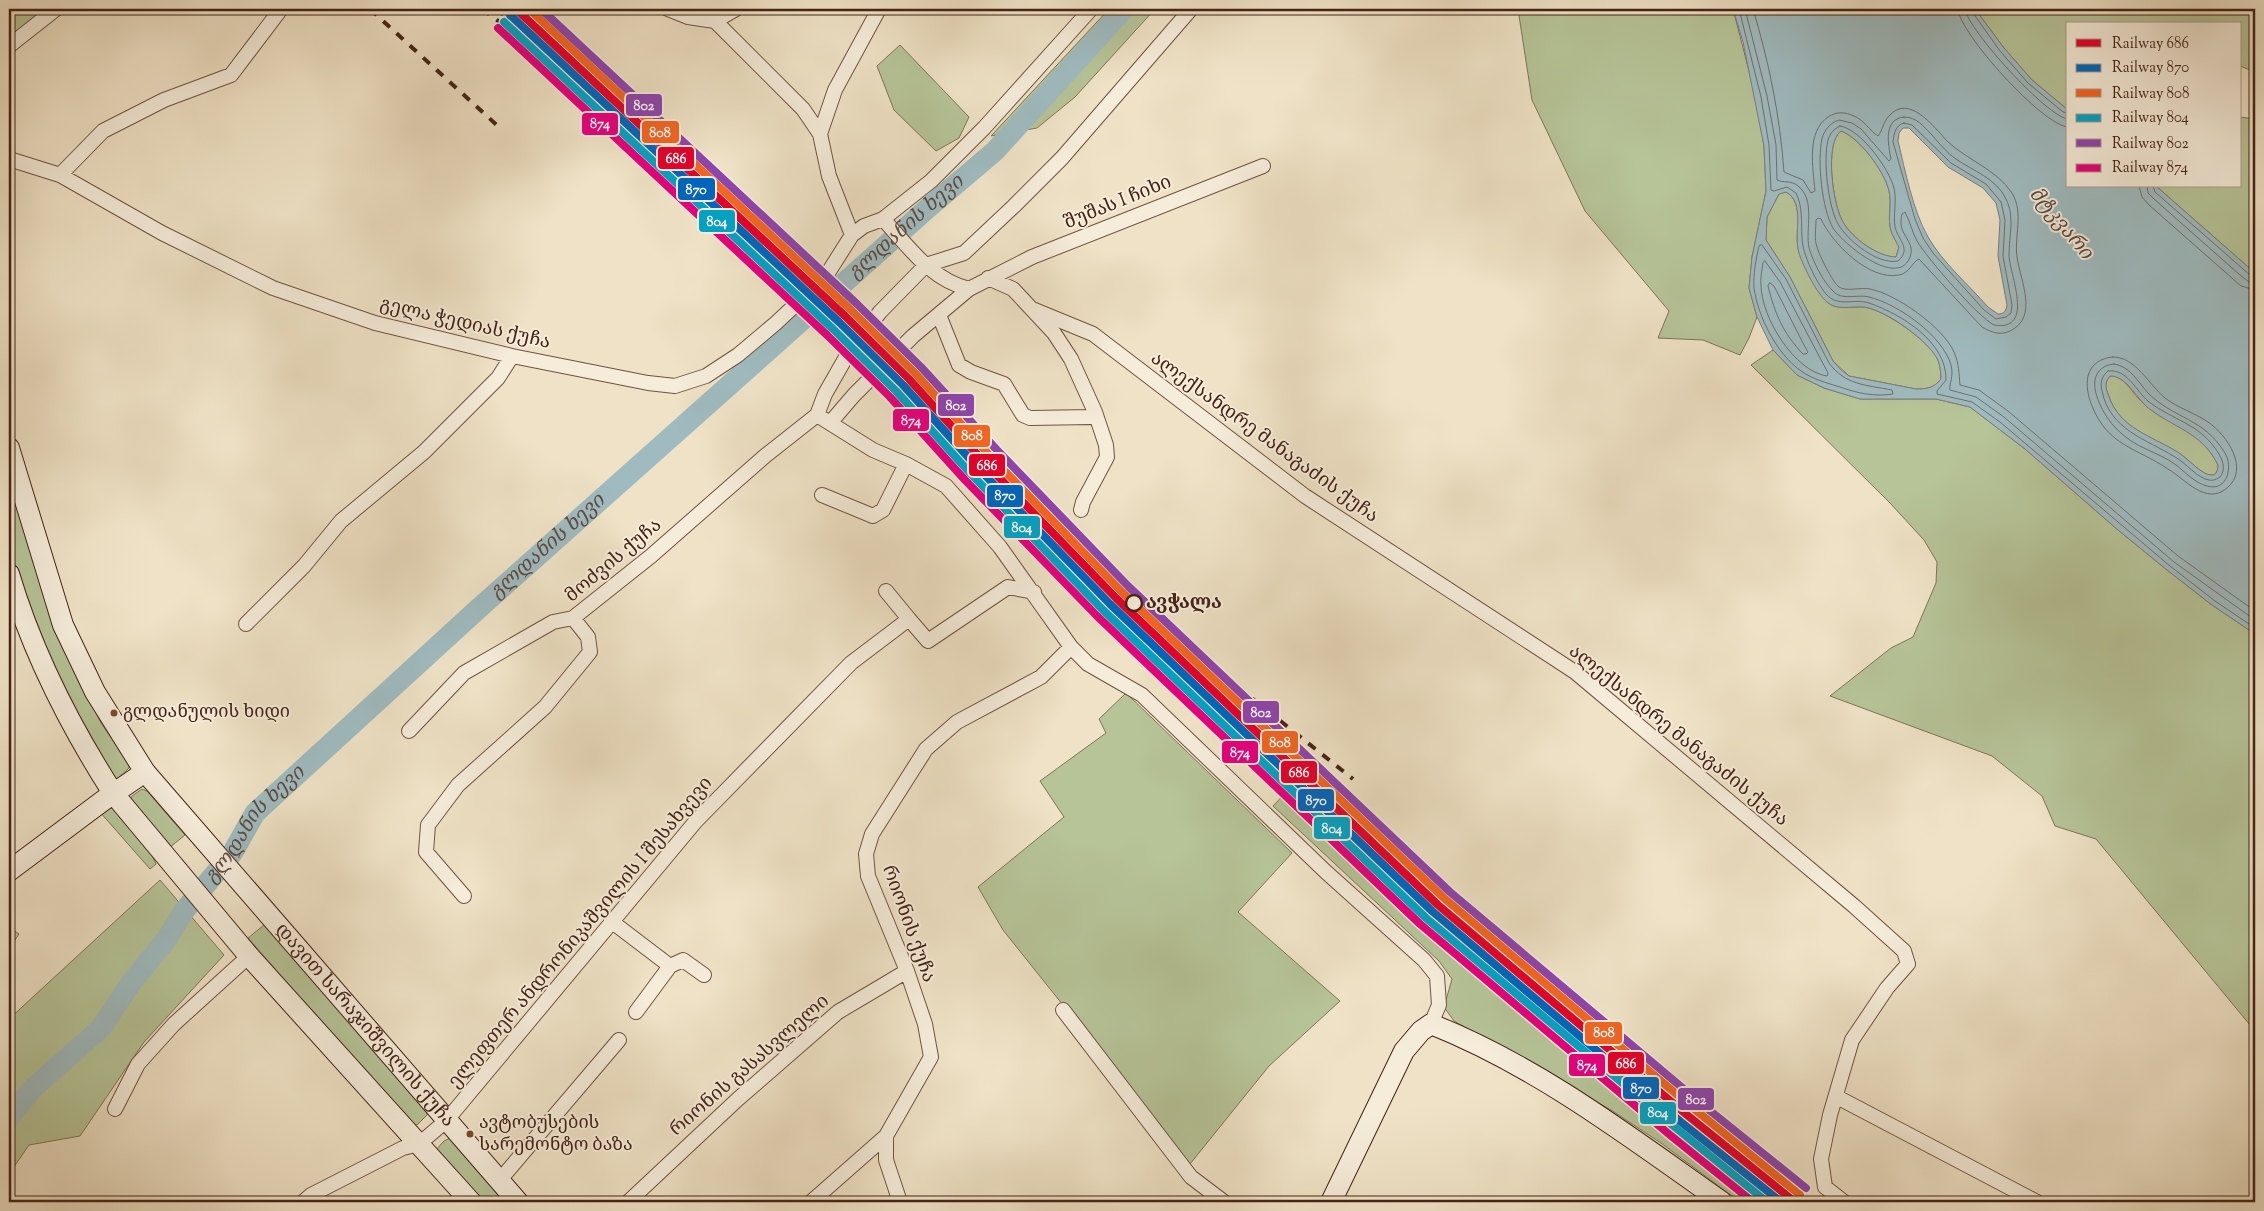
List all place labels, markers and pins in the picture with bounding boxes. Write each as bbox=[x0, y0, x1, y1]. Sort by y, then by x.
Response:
place label: ავჭალა bbox=[1146, 590, 1222, 617]
marker: ავჭალა bbox=[1125, 594, 1143, 612]
place label: გლდანულის ხიდი bbox=[123, 700, 290, 726]
marker: გლდანულის ხიდი bbox=[109, 708, 119, 718]
place label: ავტობუსების სარემონტო ბაზა bbox=[479, 1111, 633, 1159]
marker: ავტობუსების სარემონტო ბაზა bbox=[465, 1129, 475, 1139]

